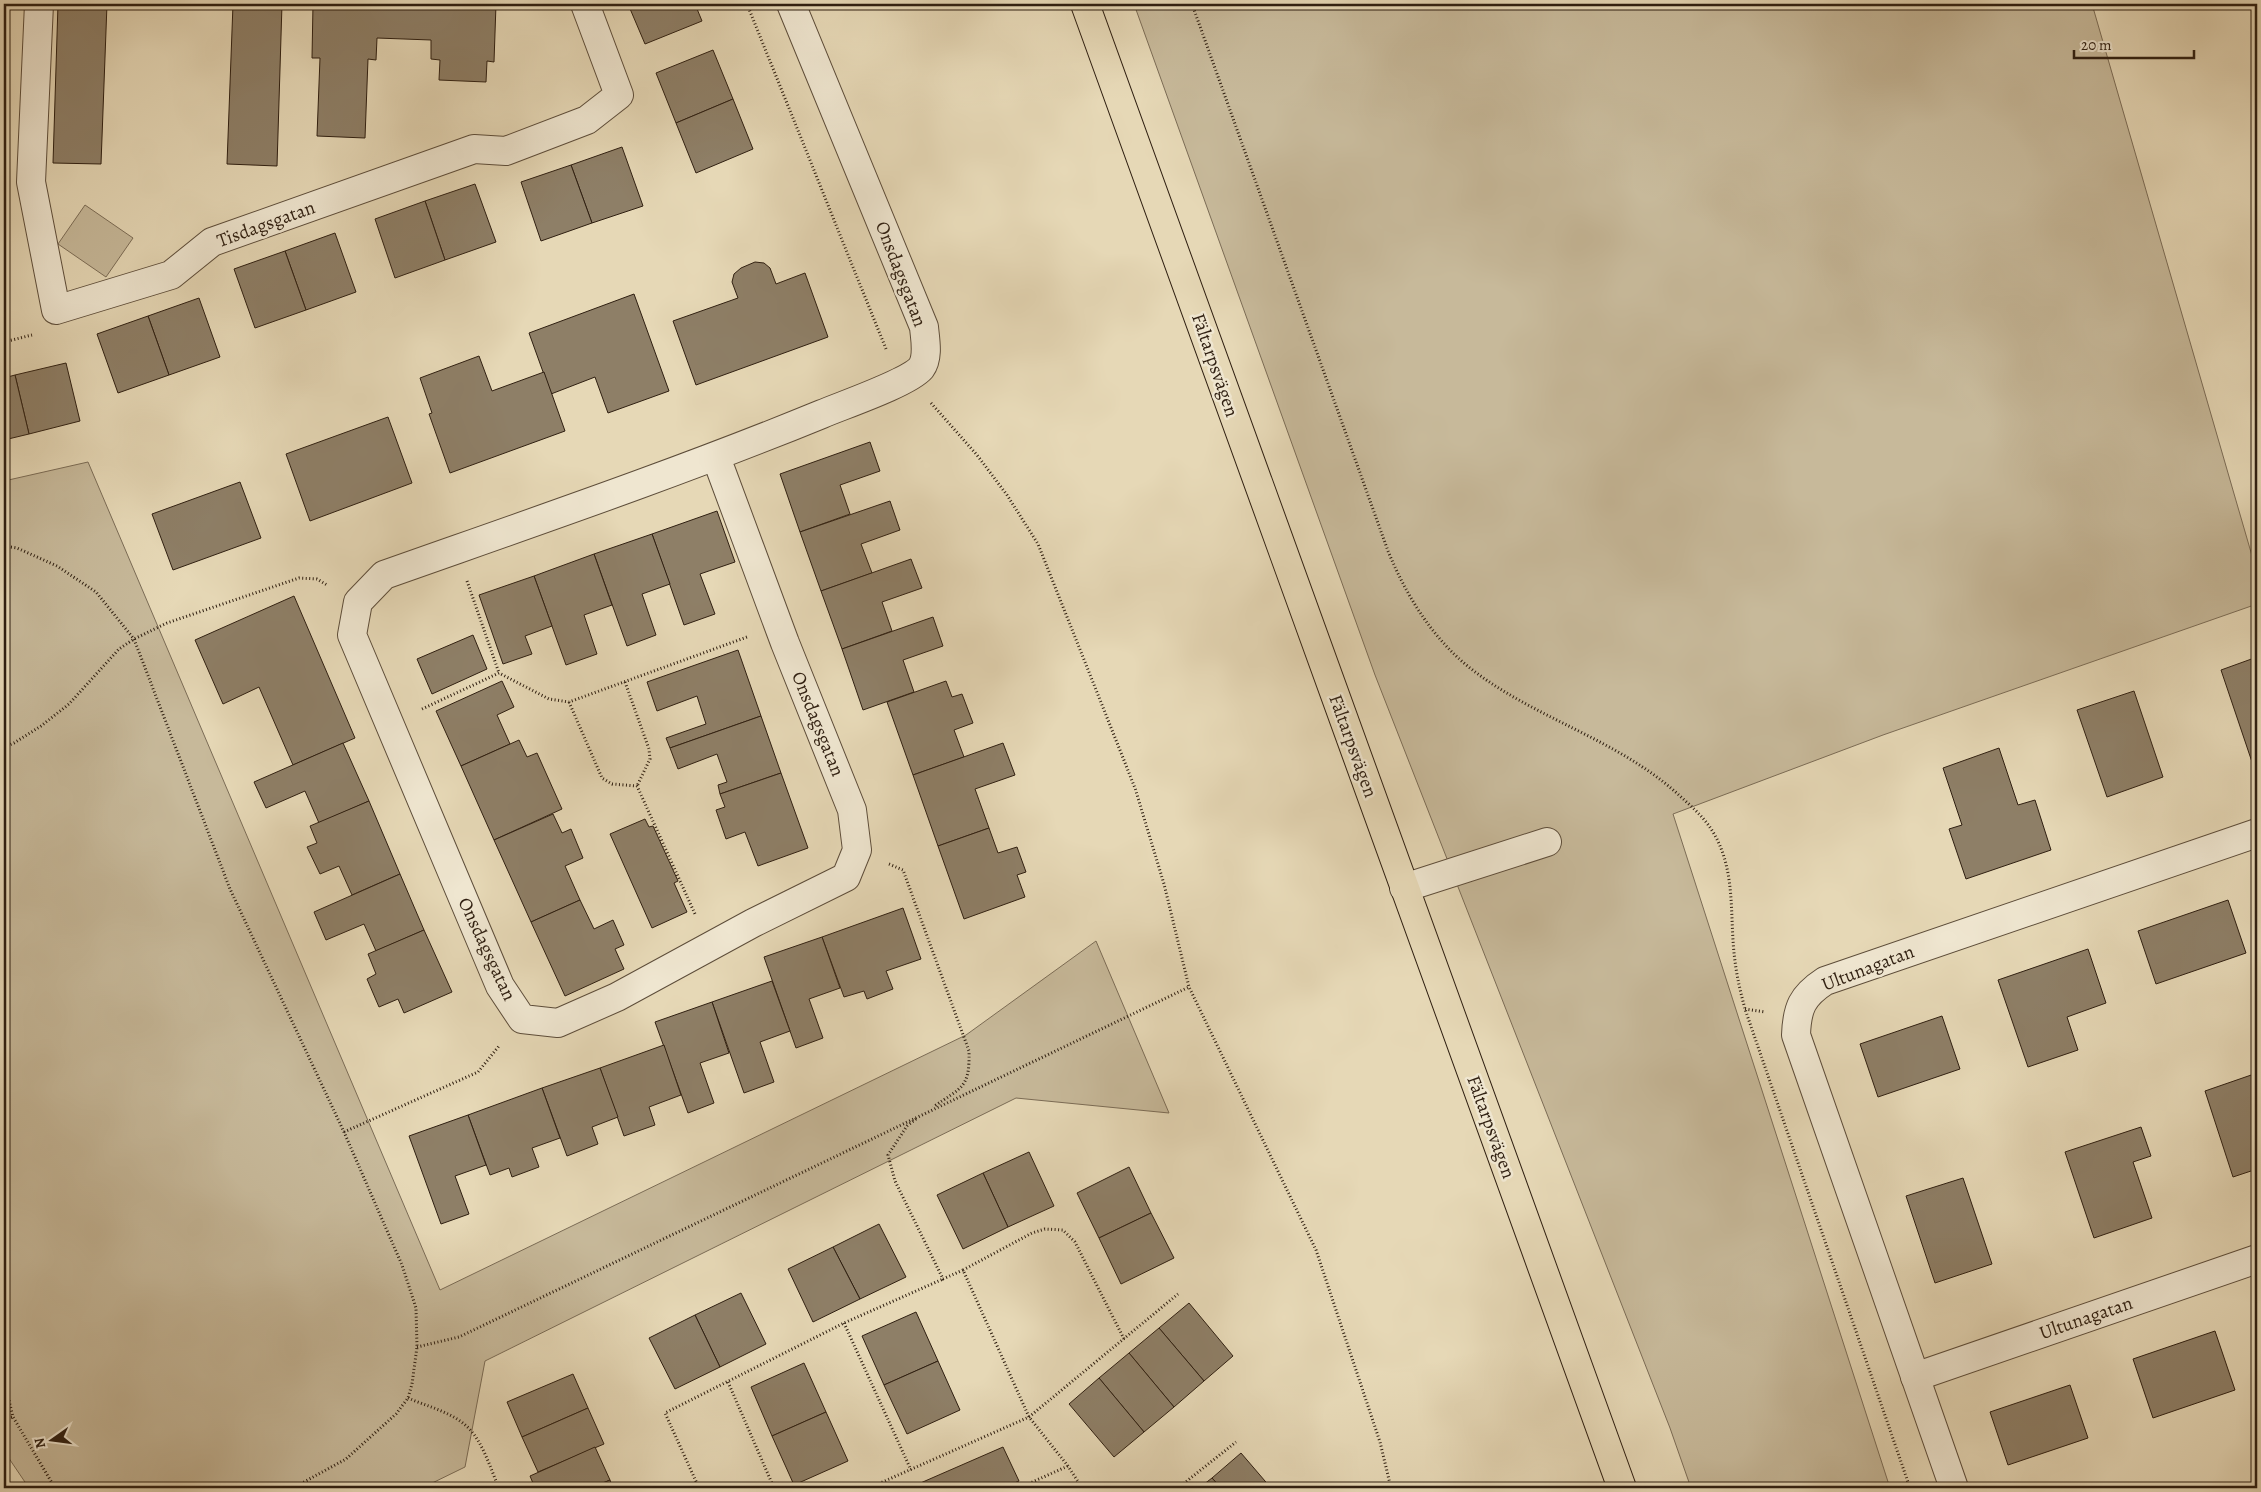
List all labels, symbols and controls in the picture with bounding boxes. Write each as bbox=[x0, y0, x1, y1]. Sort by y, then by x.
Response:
scale bar bbox=[2074, 28, 2194, 60]
text: 20 m bbox=[2081, 35, 2112, 55]
street label: Tisdagsgatan bbox=[213, 194, 319, 254]
street label: Onsdagsgatan bbox=[869, 217, 933, 331]
street label: Fältarpsvägen bbox=[1185, 310, 1245, 420]
street label: Onsdagsgatan bbox=[785, 668, 851, 780]
street label: Fältarpsvägen bbox=[1322, 691, 1384, 801]
street label: Onsdagsgatan bbox=[452, 893, 522, 1005]
street label: Ultunagatan bbox=[1818, 938, 1918, 998]
street label: Fältarpsvägen bbox=[1460, 1072, 1522, 1182]
street label: Ultunagatan bbox=[2036, 1290, 2136, 1346]
north arrow bbox=[28, 1414, 78, 1464]
text: N bbox=[29, 1436, 50, 1450]

